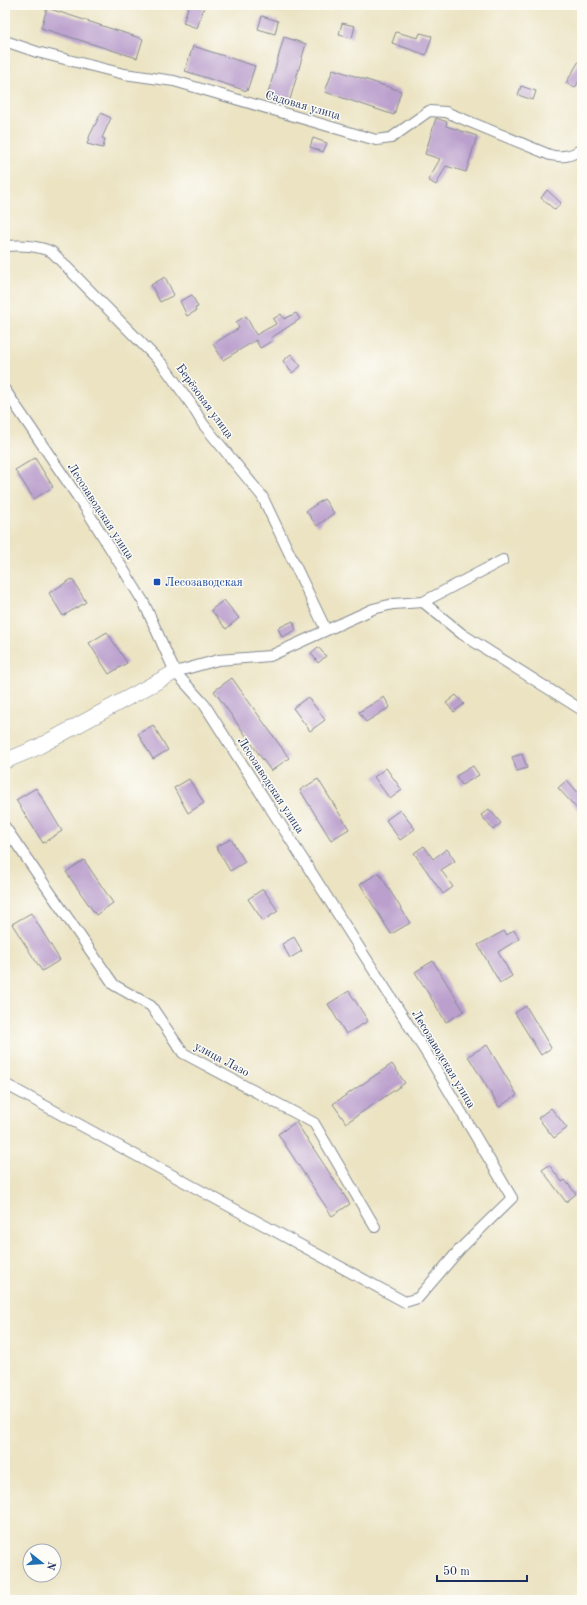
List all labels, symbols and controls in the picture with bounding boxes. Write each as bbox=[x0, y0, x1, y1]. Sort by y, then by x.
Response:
street label: Садовая улица bbox=[264, 89, 342, 122]
street label: Берёзовая улица bbox=[173, 362, 235, 441]
street label: Лесозаводская улица bbox=[65, 461, 136, 562]
marker: Лесозаводская bbox=[152, 577, 162, 587]
place label: Лесозаводская bbox=[165, 577, 243, 589]
street label: Лесозаводская улица bbox=[235, 735, 306, 836]
street label: Лесозаводская улица bbox=[409, 1008, 477, 1111]
street label: улица Лазо bbox=[192, 1040, 251, 1079]
north arrow bbox=[22, 1543, 62, 1583]
scale bar bbox=[437, 1557, 527, 1583]
text: N bbox=[43, 1560, 57, 1572]
text: 50 m bbox=[443, 1565, 470, 1578]

